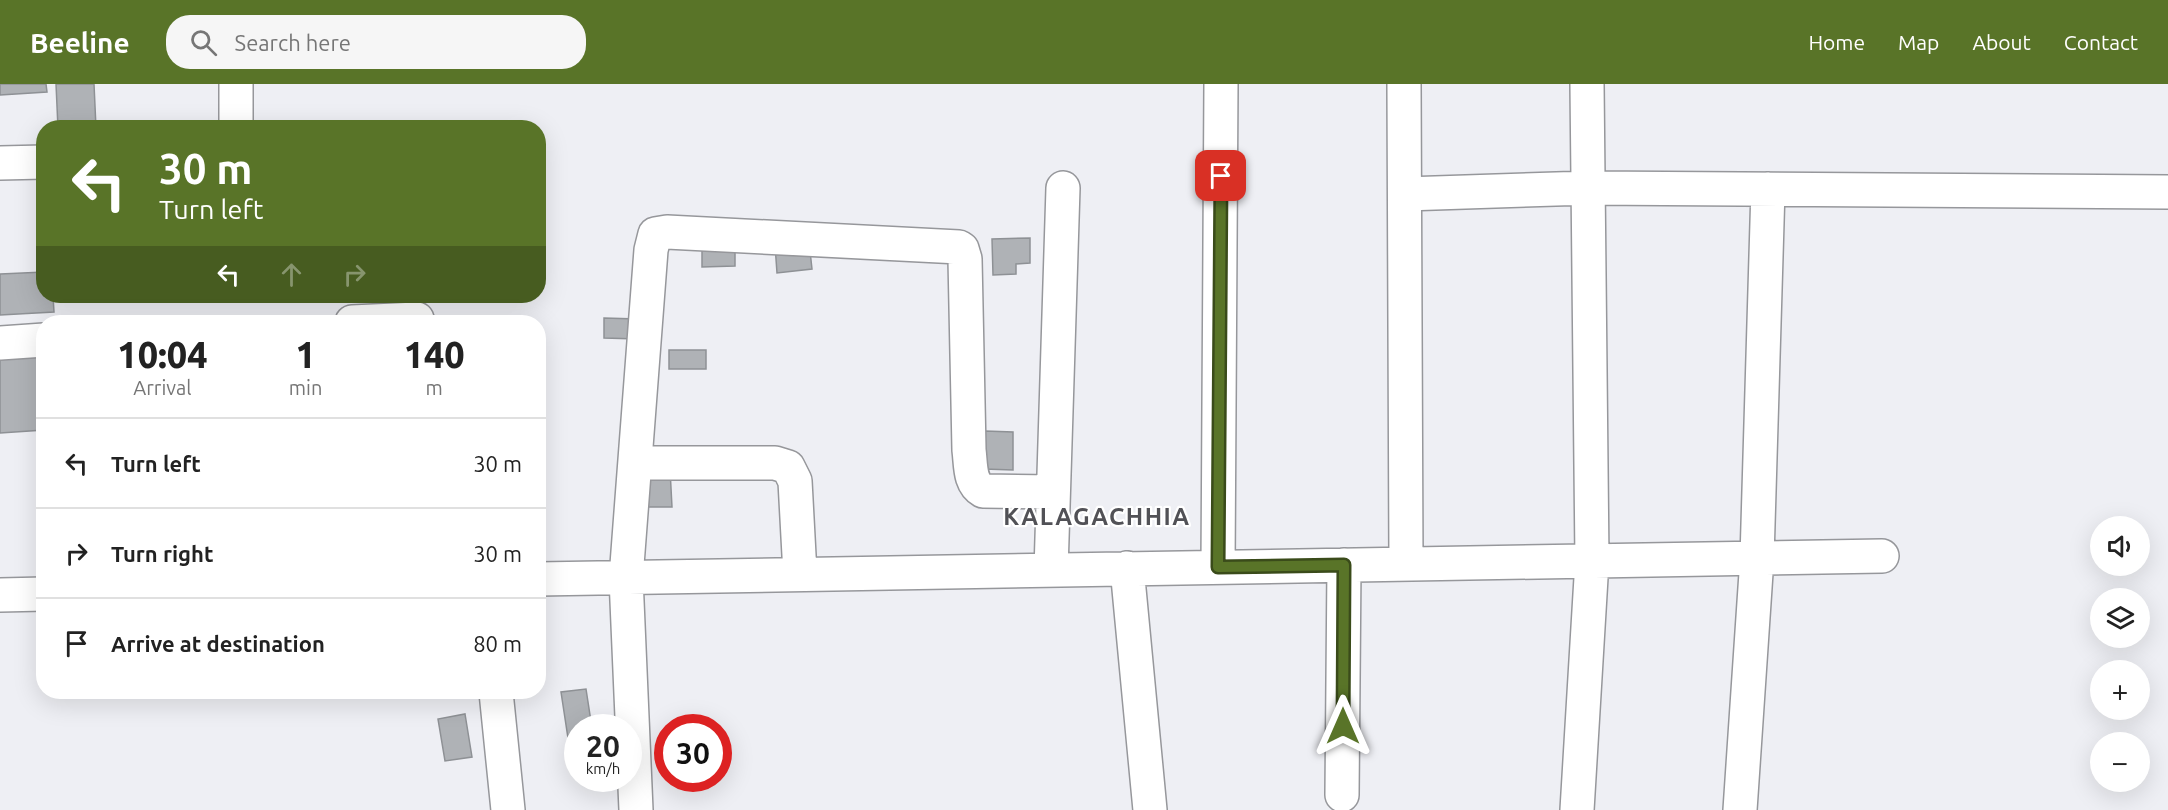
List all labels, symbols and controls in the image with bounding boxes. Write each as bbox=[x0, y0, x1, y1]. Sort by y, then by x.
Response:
search box bbox=[166, 15, 586, 69]
icon: search bbox=[187, 26, 220, 59]
text: Beeline bbox=[30, 27, 130, 58]
text: Search here bbox=[235, 30, 351, 55]
text: Home bbox=[1808, 30, 1865, 54]
text: Map bbox=[1898, 30, 1939, 54]
text: About bbox=[1972, 30, 2031, 54]
text: Contact bbox=[2064, 30, 2138, 54]
icon: left bbox=[60, 144, 138, 222]
text: 30 m bbox=[159, 145, 253, 192]
pin bbox=[1195, 150, 1246, 201]
icon: arrive bbox=[1204, 159, 1237, 192]
text: Turn left bbox=[159, 194, 263, 224]
icon: left bbox=[212, 258, 245, 291]
icon: ahead bbox=[275, 258, 308, 291]
icon: right bbox=[338, 258, 371, 291]
text: 10:04 bbox=[117, 334, 207, 375]
text: 1 bbox=[295, 334, 316, 375]
text: 140 bbox=[404, 334, 465, 375]
text: Arrival bbox=[133, 376, 192, 399]
text: min bbox=[289, 376, 322, 399]
text: m bbox=[426, 376, 443, 399]
icon: left bbox=[60, 447, 93, 480]
text: Turn left bbox=[111, 451, 201, 476]
text: 30 m bbox=[473, 451, 522, 476]
district label: KALAGACHHIA bbox=[1003, 503, 1191, 530]
map controls bbox=[2090, 516, 2150, 792]
button: sound bbox=[2090, 516, 2150, 576]
icon: right bbox=[60, 537, 93, 570]
text: Turn right bbox=[111, 541, 213, 566]
text: 30 m bbox=[473, 541, 522, 566]
button: layers bbox=[2090, 588, 2150, 648]
icon: arrive bbox=[60, 627, 93, 660]
text: Arrive at destination bbox=[111, 631, 325, 656]
text: 80 m bbox=[473, 631, 522, 656]
button: + bbox=[2090, 660, 2150, 720]
position arrow bbox=[1311, 694, 1375, 758]
speed limit sign: 30 bbox=[654, 714, 732, 792]
text: 20 bbox=[586, 729, 620, 763]
button: − bbox=[2090, 732, 2150, 792]
text: km/h bbox=[586, 760, 620, 777]

